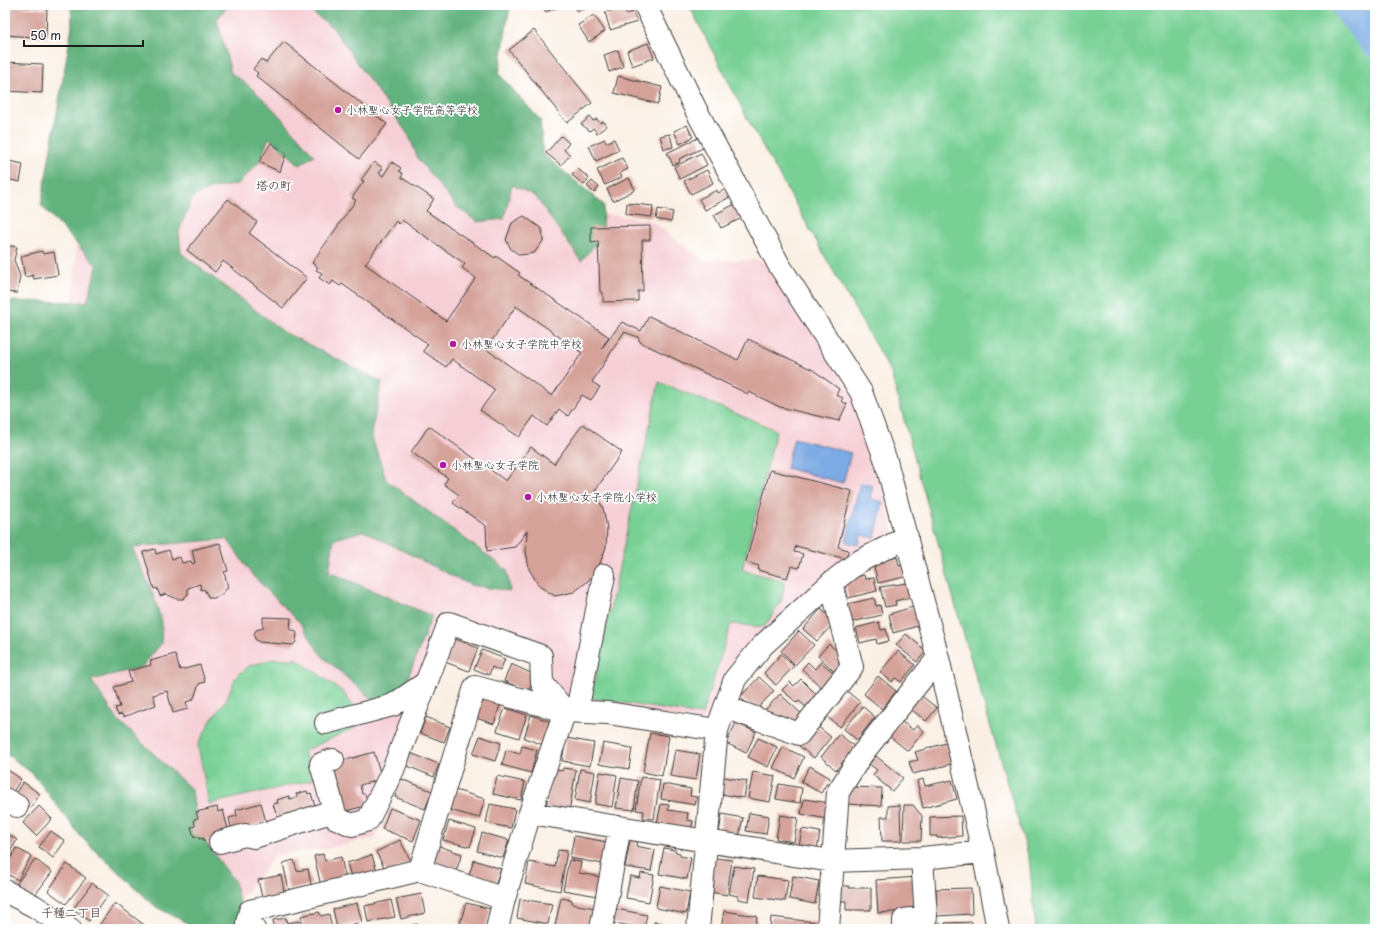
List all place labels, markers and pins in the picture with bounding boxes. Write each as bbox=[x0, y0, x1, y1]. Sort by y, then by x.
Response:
place label: 小林聖心女子学院高等学校 bbox=[346, 101, 478, 118]
marker: 小林聖心女子学院高等学校 bbox=[333, 105, 343, 115]
place label: 小林聖心女子学院中学校 bbox=[461, 335, 582, 352]
marker: 小林聖心女子学院中学校 bbox=[448, 339, 458, 349]
place label: 小林聖心女子学院 bbox=[451, 456, 539, 473]
marker: 小林聖心女子学院 bbox=[438, 460, 448, 470]
place label: 小林聖心女子学院小学校 bbox=[536, 488, 657, 505]
marker: 小林聖心女子学院小学校 bbox=[523, 492, 533, 502]

